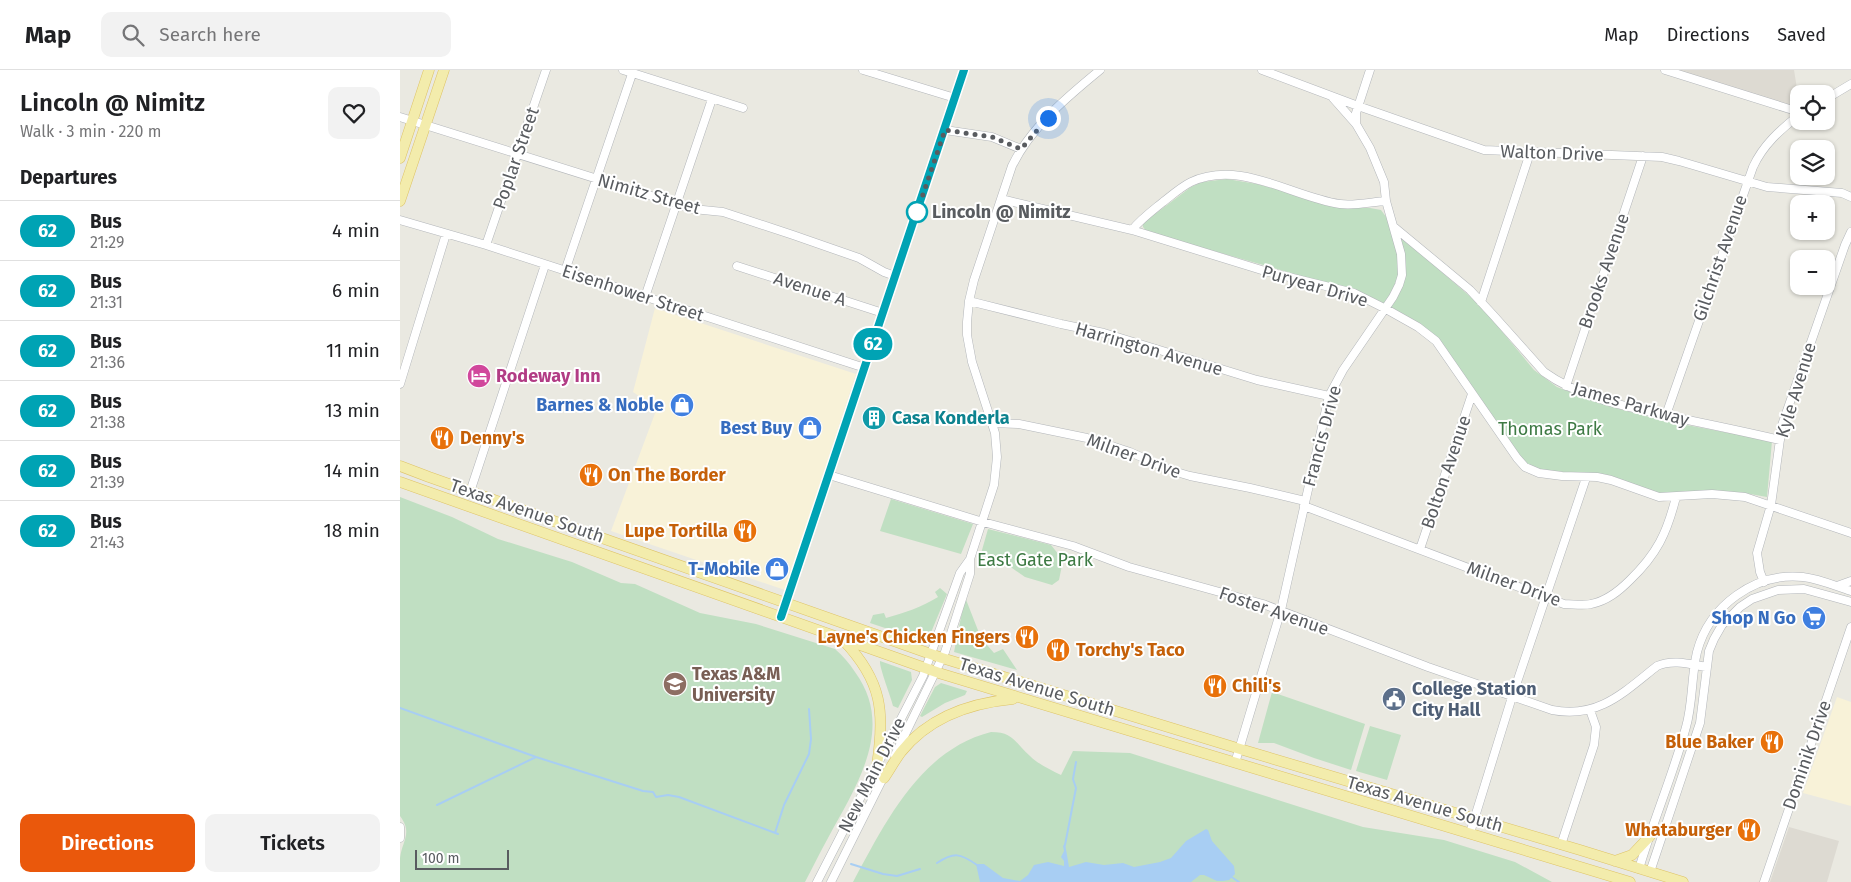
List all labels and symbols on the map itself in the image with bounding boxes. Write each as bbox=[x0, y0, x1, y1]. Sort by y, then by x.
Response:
street label: Poplar Street bbox=[488, 104, 544, 212]
your location bbox=[1036, 106, 1061, 131]
street label: Walton Drive bbox=[1500, 140, 1604, 166]
street label: Nimitz Street bbox=[595, 169, 703, 219]
street label: Gilchrist Avenue bbox=[1688, 192, 1752, 324]
marker: Lincoln @ Nimitz bbox=[906, 201, 928, 223]
place label: Lincoln @ Nimitz bbox=[932, 201, 1071, 223]
street label: Brooks Avenue bbox=[1574, 210, 1634, 332]
street label: Eisenhower Street bbox=[559, 260, 707, 326]
street label: Puryear Drive bbox=[1259, 260, 1371, 312]
street label: Avenue A bbox=[771, 267, 850, 311]
street label: Harrington Avenue bbox=[1073, 317, 1225, 381]
line badge: 62 bbox=[850, 328, 896, 360]
street label: Kyle Avenue bbox=[1771, 340, 1821, 440]
hotel icon: Rodeway Inn bbox=[466, 363, 492, 389]
place label: Rodeway Inn bbox=[496, 365, 601, 387]
street label: James Parkway bbox=[1570, 377, 1692, 431]
street label: Francis Drive bbox=[1298, 383, 1346, 489]
shop icon: Barnes & Noble bbox=[669, 392, 695, 418]
place label: Barnes & Noble bbox=[536, 394, 664, 416]
building icon: Casa Konderla bbox=[861, 405, 887, 431]
place label: Casa Konderla bbox=[892, 407, 1010, 429]
street label: Bolton Avenue bbox=[1416, 412, 1476, 532]
shop icon: Best Buy bbox=[797, 415, 823, 441]
place label: Best Buy bbox=[720, 417, 793, 439]
park label: Thomas Park bbox=[1498, 418, 1603, 440]
restaurant icon: Denny's bbox=[429, 425, 455, 451]
place label: Denny's bbox=[460, 427, 525, 449]
street label: Milner Drive bbox=[1084, 429, 1184, 483]
restaurant icon: On The Border bbox=[578, 462, 604, 488]
place label: On The Border bbox=[608, 464, 726, 486]
street label: Texas Avenue South bbox=[447, 474, 607, 548]
restaurant icon: Lupe Tortilla bbox=[732, 518, 758, 544]
place label: Lupe Tortilla bbox=[625, 520, 728, 542]
park label: East Gate Park bbox=[977, 549, 1094, 571]
shop icon: T-Mobile bbox=[764, 556, 790, 582]
street label: Milner Drive bbox=[1464, 557, 1564, 611]
place label: T-Mobile bbox=[688, 558, 760, 580]
street label: Foster Avenue bbox=[1216, 582, 1332, 640]
supermarket icon: Shop N Go bbox=[1801, 605, 1827, 631]
place label: Shop N Go bbox=[1711, 607, 1796, 629]
restaurant icon: Layne's Chicken Fingers bbox=[1014, 624, 1040, 650]
place label: Layne's Chicken Fingers bbox=[817, 626, 1010, 648]
restaurant icon: Torchy's Taco bbox=[1045, 637, 1071, 663]
place label: Torchy's Taco bbox=[1076, 639, 1185, 661]
street label: Texas Avenue South bbox=[957, 653, 1117, 721]
place label: Texas A&M University bbox=[692, 663, 780, 706]
school or university icon: Texas A&M University bbox=[662, 671, 688, 697]
restaurant icon: Chili's bbox=[1202, 673, 1228, 699]
place label: Chili's bbox=[1232, 675, 1281, 697]
place label: College Station City Hall bbox=[1412, 678, 1537, 721]
public building icon: College Station City Hall bbox=[1381, 686, 1407, 712]
street label: Dominik Drive bbox=[1778, 697, 1836, 813]
street label: New Main Drive bbox=[834, 714, 910, 836]
restaurant icon: Blue Baker bbox=[1759, 729, 1785, 755]
place label: Blue Baker bbox=[1665, 731, 1755, 753]
street label: Texas Avenue South bbox=[1344, 771, 1506, 837]
restaurant icon: Whataburger bbox=[1736, 817, 1762, 843]
place label: Whataburger bbox=[1625, 819, 1733, 841]
scale bar bbox=[415, 847, 509, 870]

